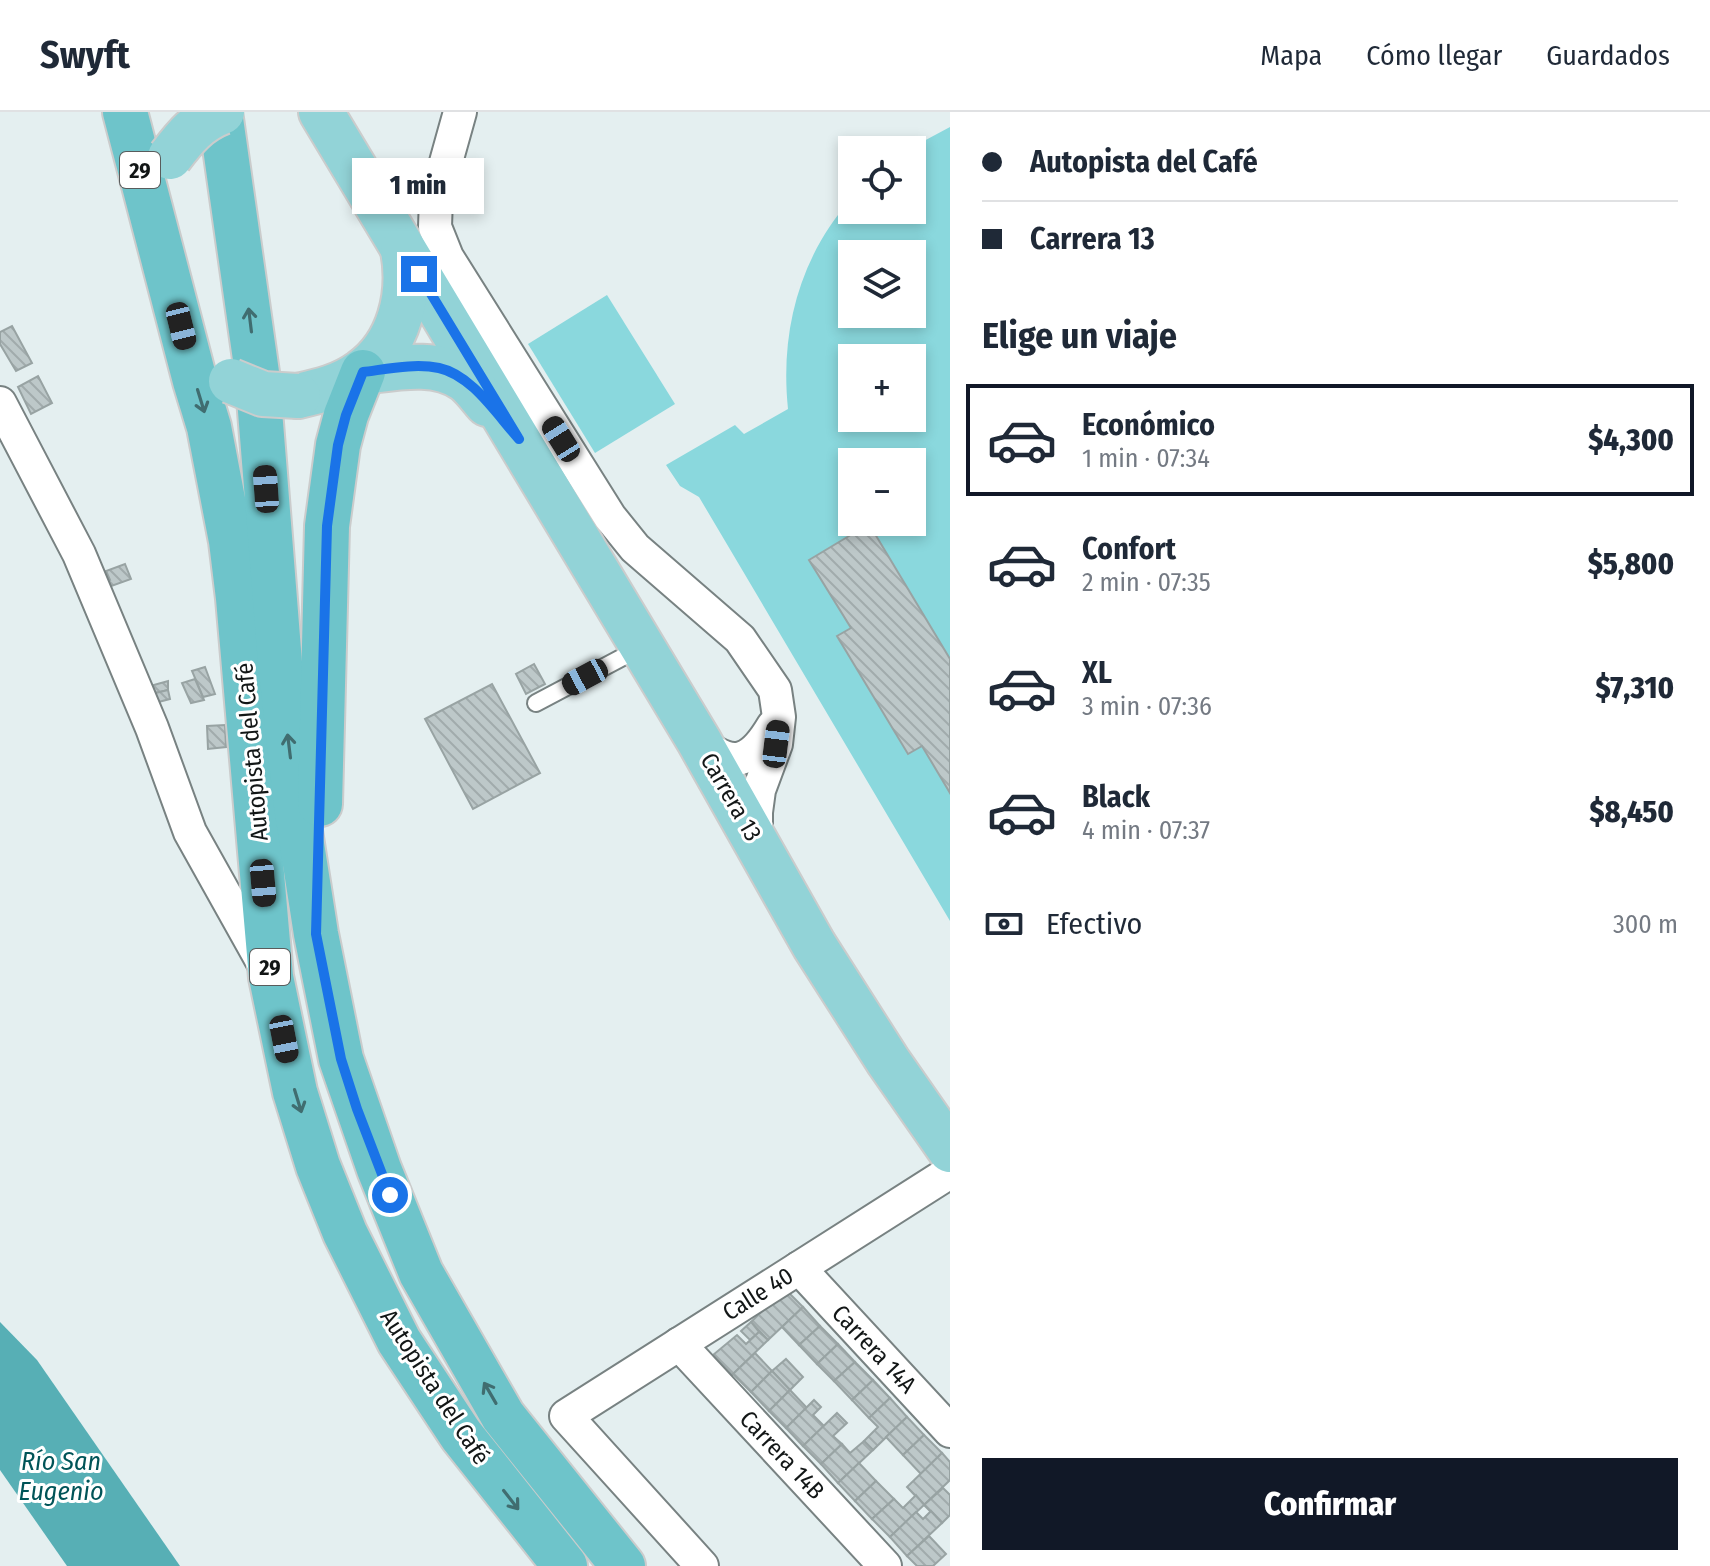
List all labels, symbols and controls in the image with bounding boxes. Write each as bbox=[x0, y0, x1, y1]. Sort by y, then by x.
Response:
text: Swyft bbox=[40, 32, 130, 78]
text: Mapa bbox=[1260, 39, 1322, 72]
text: Cómo llegar bbox=[1366, 39, 1502, 72]
text: Guardados bbox=[1546, 39, 1670, 72]
map controls bbox=[838, 136, 926, 536]
button: locate bbox=[838, 136, 926, 224]
text: Autopista del Café bbox=[1030, 144, 1258, 180]
road number: 29 bbox=[120, 152, 160, 188]
callout: 1 min bbox=[353, 158, 485, 214]
text: 1 min bbox=[390, 170, 446, 201]
text: Carrera 13 bbox=[1030, 221, 1155, 257]
button: layers bbox=[838, 240, 926, 328]
route end bbox=[401, 256, 437, 292]
car bbox=[164, 300, 198, 352]
one-way arrow bbox=[242, 308, 257, 333]
text: Elige un viaje bbox=[982, 314, 1177, 358]
button: + bbox=[838, 344, 926, 432]
one-way arrow bbox=[194, 387, 209, 413]
icon: car bbox=[986, 404, 1058, 476]
text: Económico bbox=[1082, 407, 1215, 443]
car bbox=[538, 412, 584, 466]
text: $4,300 bbox=[1588, 422, 1674, 458]
text: 1 min · 07:34 bbox=[1082, 443, 1210, 474]
button: − bbox=[838, 448, 926, 536]
car bbox=[252, 464, 280, 514]
icon: car bbox=[986, 528, 1058, 600]
text: Confort bbox=[1082, 531, 1176, 567]
text: $5,800 bbox=[1588, 546, 1674, 582]
text: 2 min · 07:35 bbox=[1082, 567, 1211, 598]
icon: car bbox=[986, 652, 1058, 724]
car bbox=[558, 655, 612, 699]
text: XL bbox=[1082, 655, 1112, 691]
street label: Autopista del Café bbox=[230, 662, 274, 842]
text: $7,310 bbox=[1596, 670, 1674, 706]
text: 3 min · 07:36 bbox=[1082, 691, 1212, 722]
car bbox=[761, 719, 791, 769]
one-way arrow bbox=[282, 733, 297, 760]
street label: Carrera 13 bbox=[695, 748, 767, 846]
icon: car bbox=[986, 776, 1058, 848]
text: Black bbox=[1082, 779, 1150, 815]
text: $8,450 bbox=[1589, 794, 1674, 830]
text: 4 min · 07:37 bbox=[1082, 815, 1210, 846]
car bbox=[249, 858, 277, 908]
icon: cash bbox=[982, 902, 1026, 946]
text: Efectivo bbox=[1046, 906, 1142, 942]
text: 300 m bbox=[1613, 909, 1678, 940]
road number: 29 bbox=[250, 949, 290, 985]
car bbox=[268, 1013, 300, 1065]
one-way arrow bbox=[291, 1087, 306, 1113]
route start bbox=[372, 1177, 408, 1213]
street label: Calle 40 bbox=[718, 1262, 798, 1326]
street label: Carrera 14A bbox=[826, 1299, 922, 1399]
street label: Autopista del Café bbox=[375, 1304, 495, 1470]
one-way arrow bbox=[482, 1382, 497, 1406]
street label: Carrera 14B bbox=[734, 1405, 830, 1505]
water label: Río San Eugenio bbox=[18, 1446, 104, 1507]
button: Confirmar bbox=[982, 1458, 1678, 1550]
one-way arrow bbox=[503, 1489, 520, 1510]

